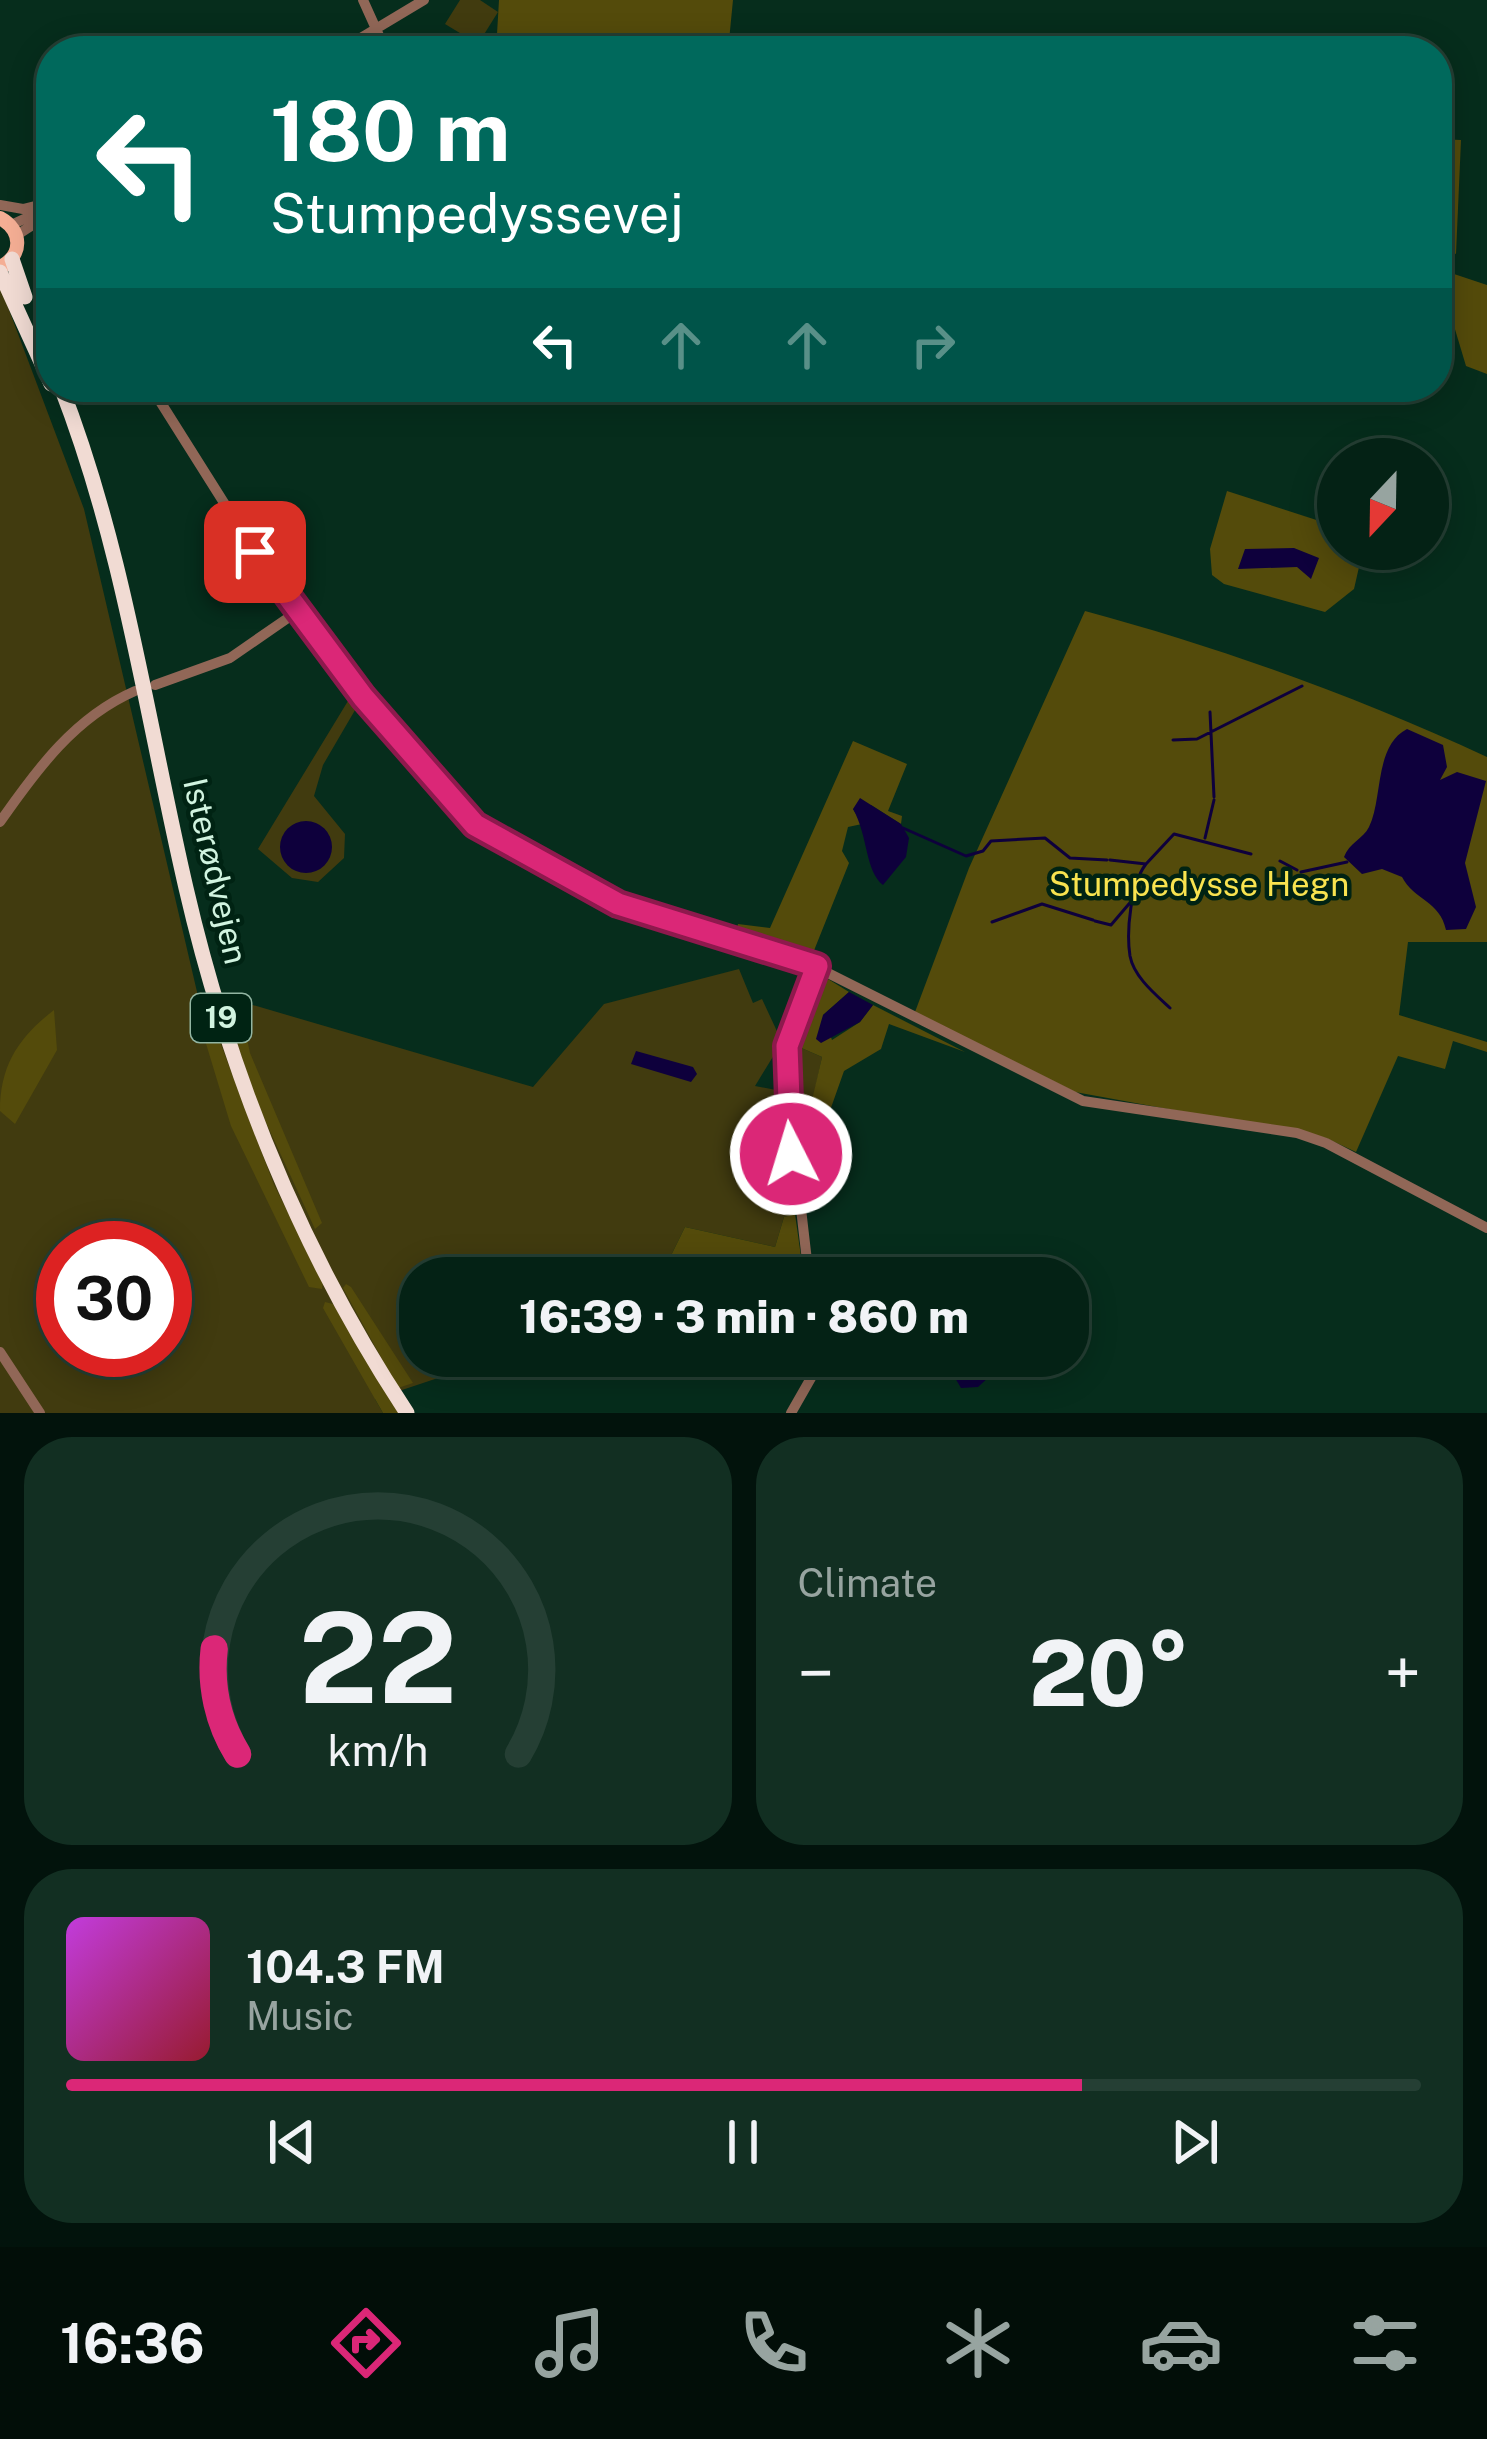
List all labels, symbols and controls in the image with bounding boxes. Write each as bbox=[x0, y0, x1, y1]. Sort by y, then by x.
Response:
text: 180 m bbox=[270, 81, 510, 180]
icon: left bbox=[72, 84, 228, 240]
text: Stumpedyssevej bbox=[270, 182, 684, 245]
icon: left bbox=[522, 312, 588, 378]
icon: ahead bbox=[648, 312, 714, 378]
icon: ahead bbox=[774, 312, 840, 378]
icon: right bbox=[900, 312, 966, 378]
north arrow bbox=[1317, 438, 1449, 570]
map controls bbox=[1317, 438, 1449, 570]
pin bbox=[204, 501, 306, 603]
icon: arrive bbox=[222, 519, 288, 585]
street label: Isterødvejen bbox=[176, 774, 256, 968]
park label: Stumpedysse Hegn bbox=[1049, 865, 1349, 903]
road number: 19 bbox=[191, 994, 251, 1042]
position arrow bbox=[728, 1091, 854, 1217]
speed limit sign: 30 bbox=[36, 1221, 192, 1377]
text: 16:39 · 3 min · 860 m bbox=[519, 1290, 969, 1343]
text: Climate bbox=[798, 1560, 937, 1606]
text: 22 bbox=[298, 1584, 457, 1731]
text: 20° bbox=[1029, 1620, 1190, 1726]
text: − bbox=[798, 1634, 834, 1712]
text: + bbox=[1384, 1634, 1421, 1712]
text: km/h bbox=[327, 1725, 428, 1776]
text: 104.3 FM bbox=[246, 1940, 445, 1993]
text: Music bbox=[246, 1993, 354, 2039]
icon: previous bbox=[259, 2109, 325, 2175]
icon: pause bbox=[710, 2109, 776, 2175]
icon: next bbox=[1162, 2109, 1228, 2175]
icon: directions bbox=[324, 2301, 408, 2385]
icon: music bbox=[528, 2301, 612, 2385]
icon: phone bbox=[732, 2301, 816, 2385]
icon: climate bbox=[936, 2301, 1020, 2385]
icon: car bbox=[1139, 2301, 1223, 2385]
icon: filters bbox=[1343, 2301, 1427, 2385]
text: 16:36 bbox=[60, 2312, 205, 2375]

